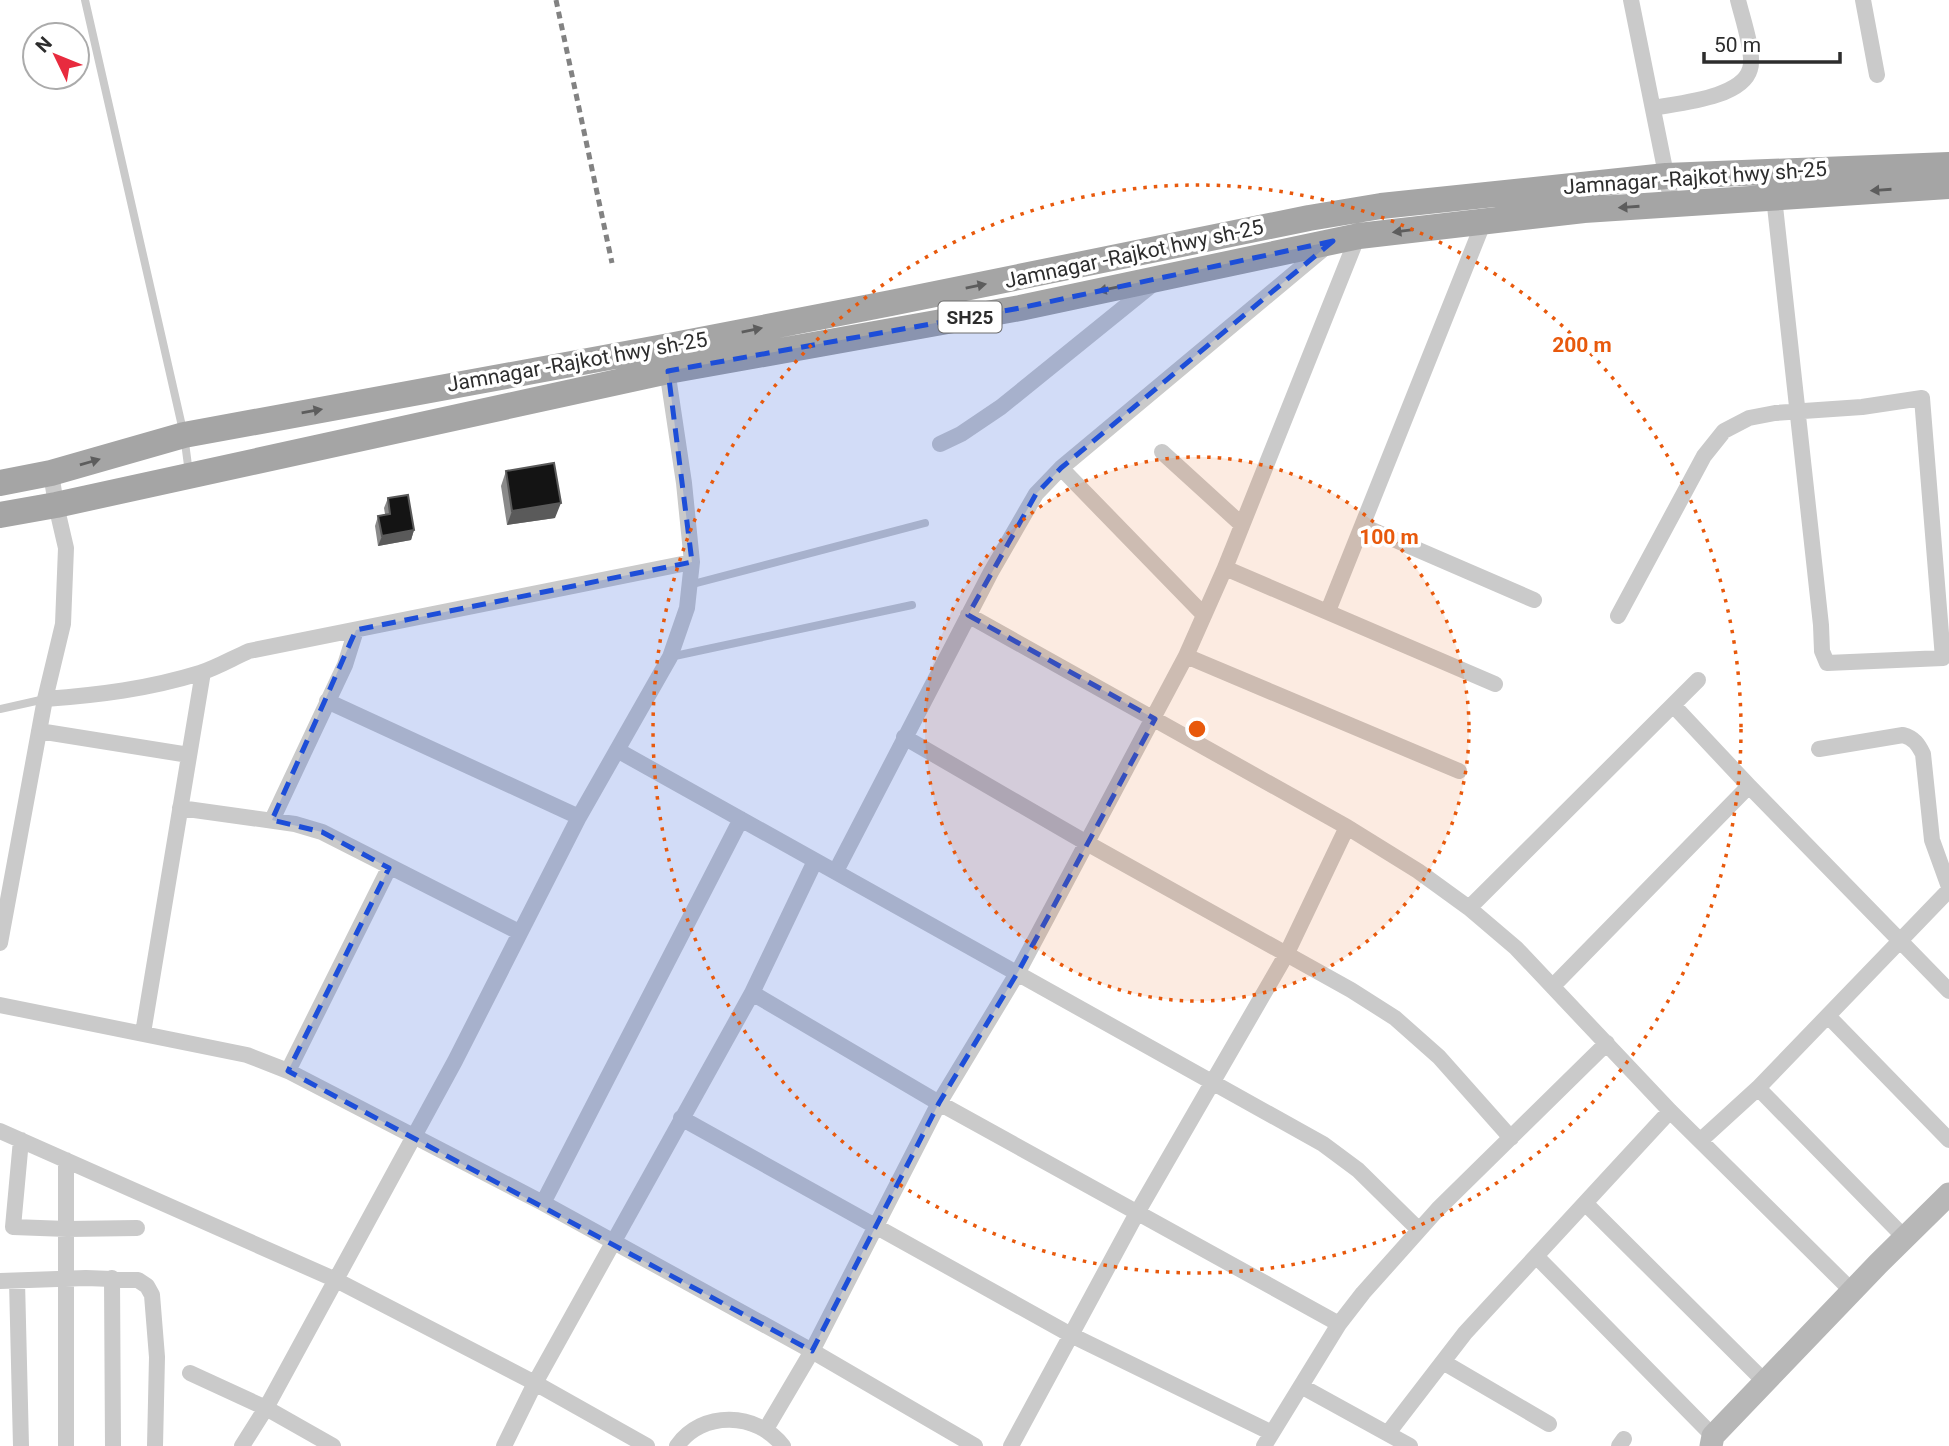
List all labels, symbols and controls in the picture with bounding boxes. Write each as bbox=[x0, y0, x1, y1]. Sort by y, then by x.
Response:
north arrow bbox=[21, 21, 91, 91]
scale bar bbox=[1704, 21, 1840, 65]
text: N bbox=[31, 32, 57, 57]
text: 50 m bbox=[1714, 33, 1761, 57]
street label: Jamnagar -Rajkot hwy sh-25 bbox=[1562, 157, 1828, 199]
one-way arrow bbox=[1870, 185, 1892, 196]
one-way arrow bbox=[1618, 201, 1640, 212]
street label: Jamnagar -Rajkot hwy sh-25 bbox=[1002, 215, 1266, 293]
one-way arrow bbox=[1392, 225, 1414, 236]
one-way arrow bbox=[965, 281, 987, 292]
one-way arrow bbox=[1097, 283, 1119, 294]
road number: SH25 bbox=[939, 302, 1002, 332]
one-way arrow bbox=[741, 324, 763, 335]
street label: Jamnagar -Rajkot hwy sh-25 bbox=[445, 327, 709, 397]
text: 200 m bbox=[1552, 333, 1612, 357]
one-way arrow bbox=[301, 405, 323, 416]
one-way arrow bbox=[80, 456, 102, 467]
text: 100 m bbox=[1359, 525, 1419, 549]
centre of rings bbox=[1185, 717, 1209, 741]

